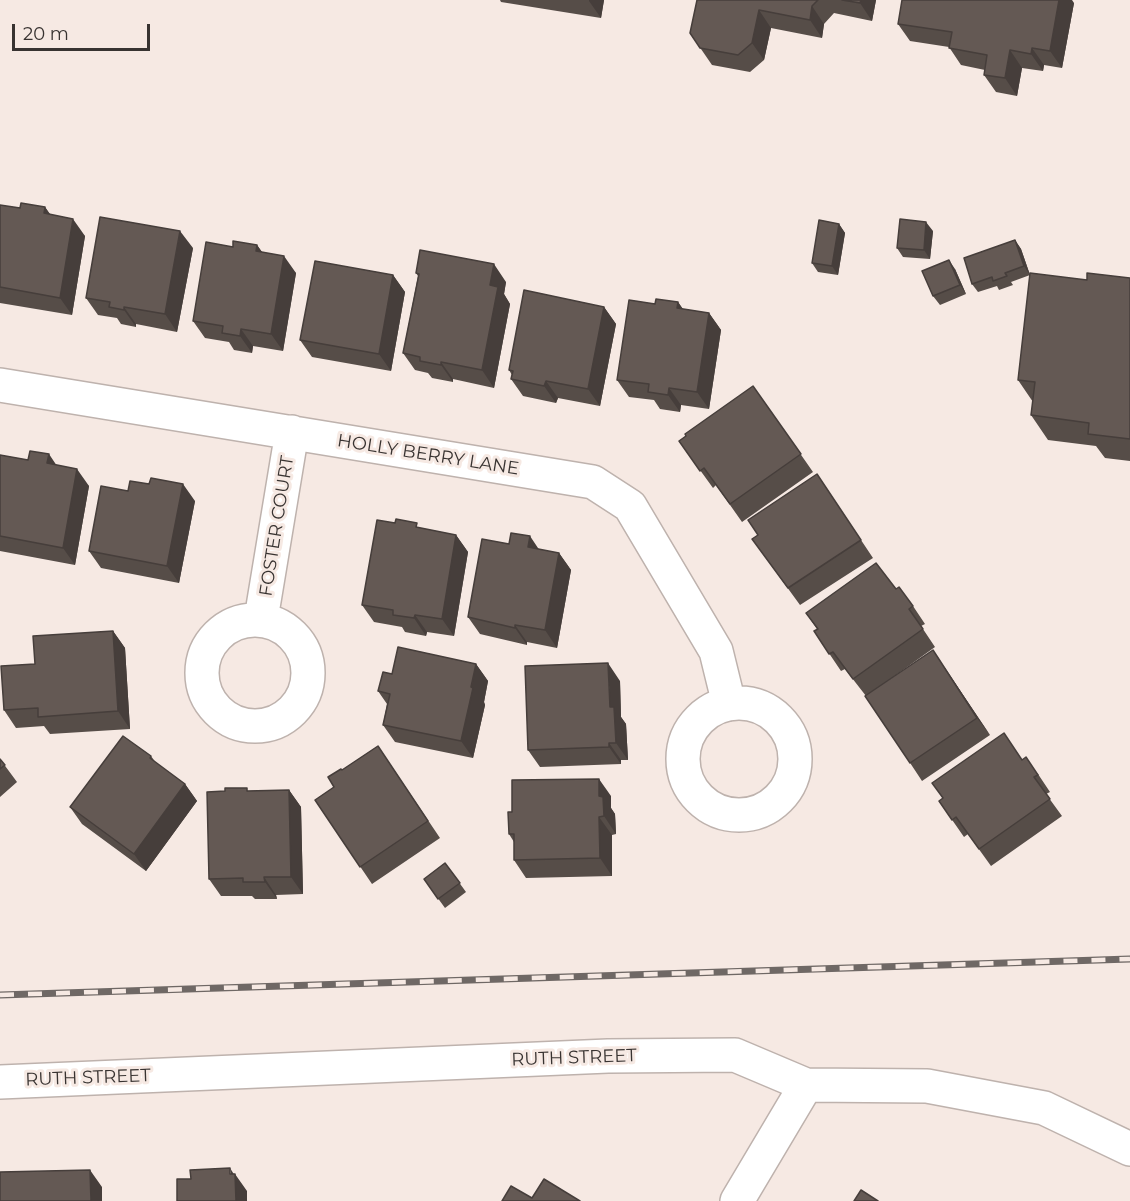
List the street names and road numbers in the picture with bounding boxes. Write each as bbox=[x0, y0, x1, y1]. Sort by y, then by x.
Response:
street label: HOLLY BERRY LANE bbox=[336, 430, 520, 480]
street label: FOSTER COURT bbox=[255, 454, 299, 598]
street label: RUTH STREET bbox=[511, 1045, 637, 1071]
street label: RUTH STREET bbox=[25, 1065, 151, 1091]

